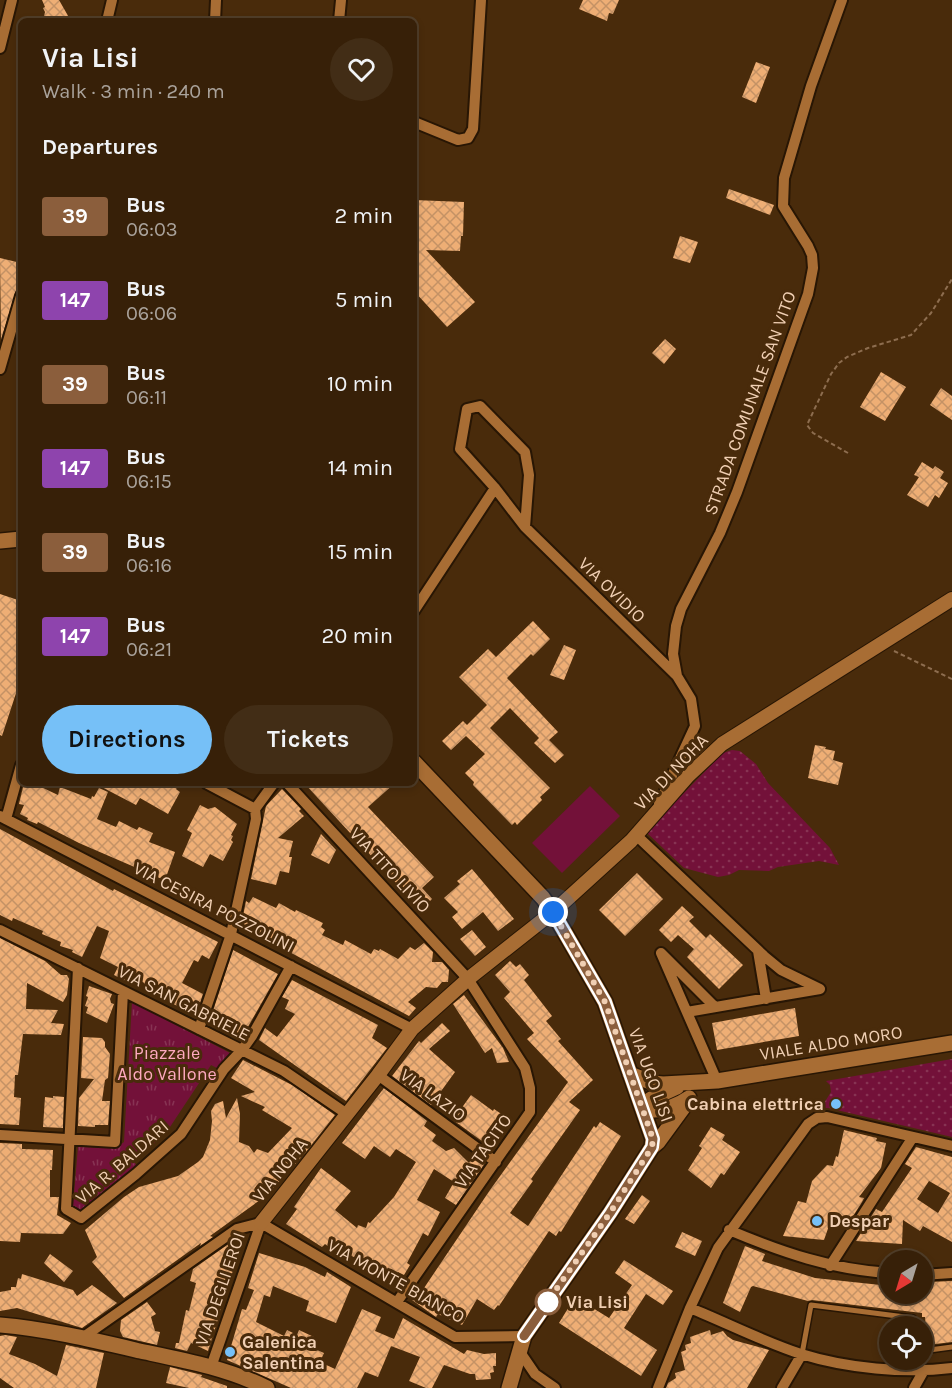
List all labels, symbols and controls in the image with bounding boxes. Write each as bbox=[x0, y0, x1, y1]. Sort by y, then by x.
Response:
button: heart bbox=[330, 38, 393, 101]
text: Via Lisi bbox=[42, 41, 139, 74]
text: Walk · 3 min · 240 m bbox=[42, 80, 225, 103]
text: Departures bbox=[42, 134, 158, 160]
text: Bus bbox=[126, 192, 166, 218]
text: 2 min bbox=[335, 203, 393, 229]
text: 39 bbox=[62, 204, 88, 228]
text: 06:03 bbox=[126, 218, 178, 241]
text: Bus bbox=[126, 276, 166, 302]
text: 5 min bbox=[335, 287, 393, 313]
text: 147 bbox=[60, 288, 90, 312]
street label: STRADA COMUNALE SAN VITO bbox=[699, 288, 801, 518]
text: 06:06 bbox=[126, 302, 177, 325]
text: Bus bbox=[126, 360, 166, 386]
text: 10 min bbox=[327, 371, 393, 397]
text: 39 bbox=[62, 372, 88, 396]
text: 06:11 bbox=[126, 386, 167, 409]
text: Bus bbox=[126, 444, 166, 470]
text: 14 min bbox=[328, 455, 393, 481]
text: 147 bbox=[60, 456, 90, 480]
text: 06:15 bbox=[126, 470, 172, 493]
text: Bus bbox=[126, 528, 166, 554]
text: 15 min bbox=[328, 539, 393, 565]
text: 39 bbox=[62, 540, 88, 564]
street label: VIA OVIDIO bbox=[574, 553, 650, 627]
text: 06:16 bbox=[126, 554, 172, 577]
text: Bus bbox=[126, 612, 166, 638]
text: 20 min bbox=[322, 623, 393, 649]
text: 147 bbox=[60, 624, 90, 648]
text: 06:21 bbox=[126, 638, 172, 661]
button: Directions bbox=[42, 705, 212, 774]
button: Tickets bbox=[224, 705, 393, 774]
street label: VIA DI NOHA bbox=[629, 729, 713, 815]
street label: VIA TITO LIVIO bbox=[345, 823, 435, 917]
street label: VIA CESIRA POZZOLINI bbox=[130, 857, 298, 957]
your location bbox=[538, 897, 568, 927]
street label: VIA SAN GABRIELE bbox=[114, 960, 254, 1046]
street label: VIALE ALDO MORO bbox=[758, 1021, 904, 1065]
street label: VIA UGO LISI bbox=[624, 1025, 678, 1125]
park label: Piazzale Aldo Vallone bbox=[117, 1042, 217, 1085]
street label: VIA LAZIO bbox=[396, 1064, 470, 1126]
place label: Cabina elettrica bbox=[687, 1093, 824, 1115]
marker: Cabina elettrica bbox=[829, 1097, 843, 1111]
street label: VIA TACITO bbox=[450, 1110, 516, 1192]
street label: VIA R. BALDARI bbox=[71, 1115, 173, 1209]
street label: VIA NOHA bbox=[248, 1134, 312, 1206]
place label: Despar bbox=[829, 1210, 889, 1232]
marker: Despar bbox=[810, 1214, 824, 1228]
street label: VIA DEGLI EROI bbox=[190, 1229, 250, 1349]
street label: VIA MONTE BIANCO bbox=[323, 1234, 469, 1328]
north arrow bbox=[879, 1250, 933, 1304]
map controls bbox=[879, 1250, 933, 1370]
marker: Via Lisi bbox=[535, 1289, 561, 1315]
place label: Via Lisi bbox=[566, 1291, 628, 1313]
button: locate bbox=[879, 1316, 933, 1370]
place label: Galenica Salentina bbox=[242, 1331, 325, 1374]
marker: Galenica Salentina bbox=[223, 1345, 237, 1359]

